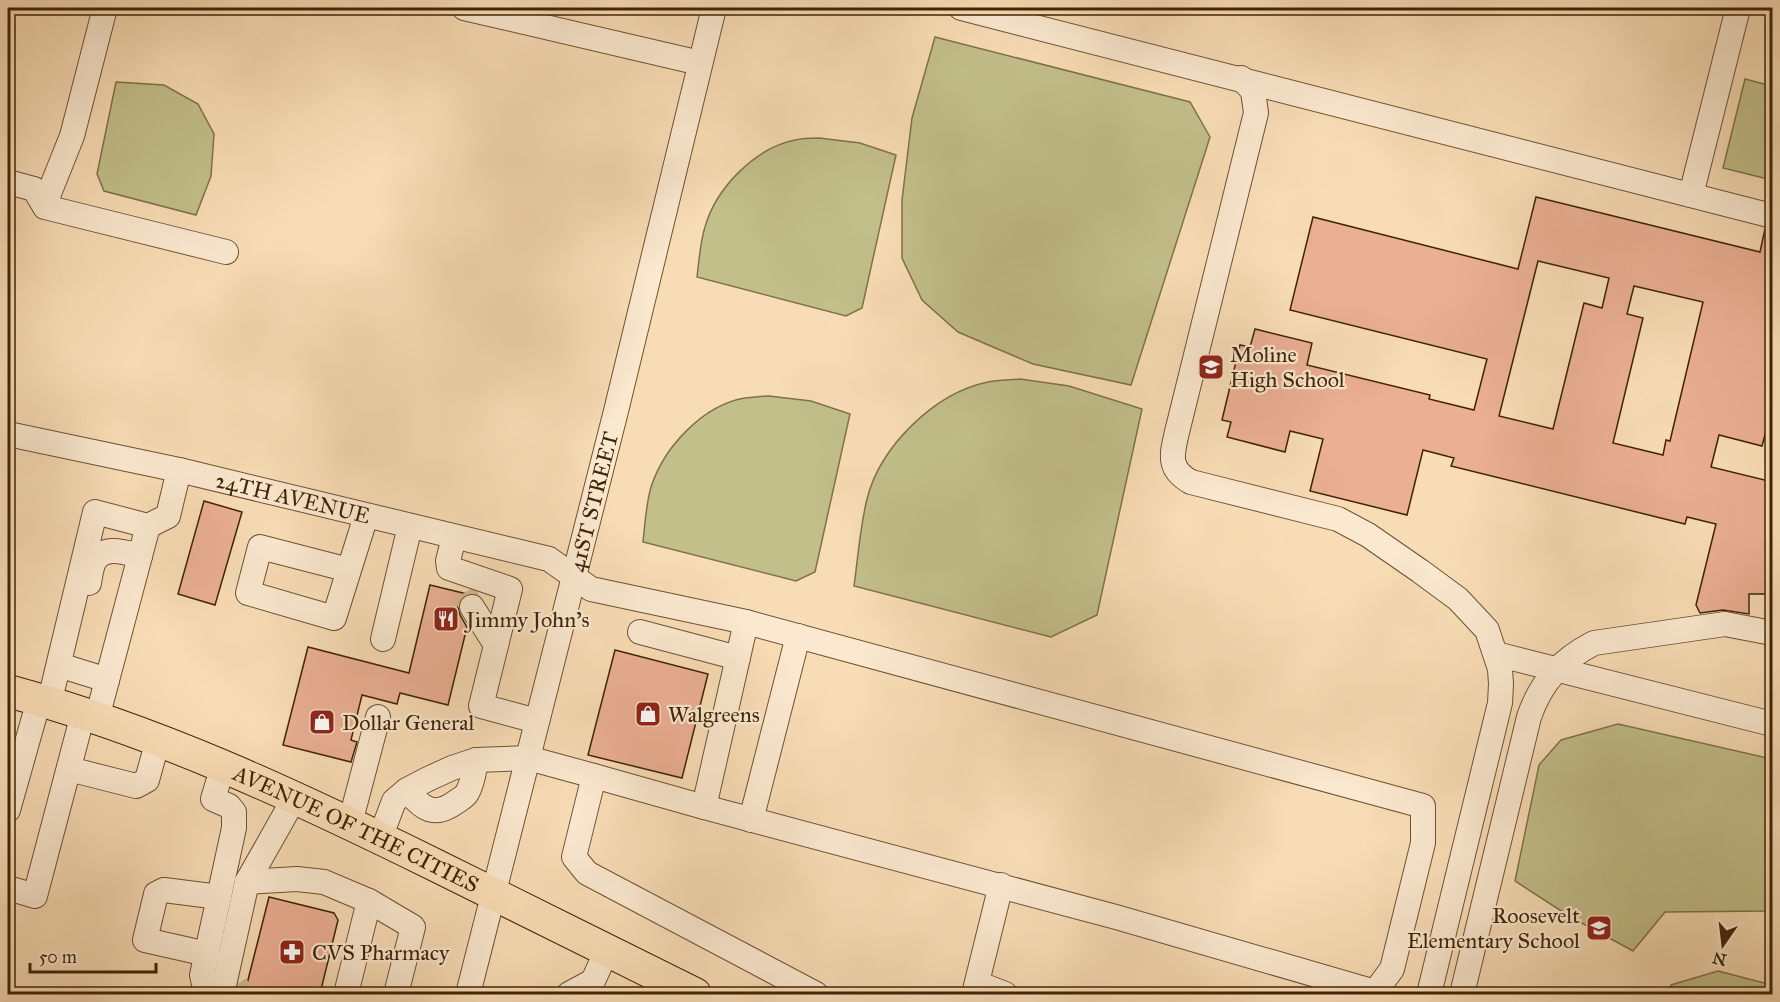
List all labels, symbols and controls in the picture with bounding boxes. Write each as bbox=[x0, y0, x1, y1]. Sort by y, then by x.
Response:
place label: Moline High School bbox=[1230, 341, 1345, 393]
school or university icon: Moline High School bbox=[1196, 352, 1226, 382]
street label: 41ST STREET bbox=[562, 429, 624, 574]
street label: 24TH AVENUE bbox=[213, 466, 373, 529]
restaurant icon: Jimmy John's bbox=[431, 604, 461, 634]
place label: Jimmy John's bbox=[464, 606, 590, 633]
shop icon: Walgreens bbox=[633, 699, 663, 729]
place label: Walgreens bbox=[668, 701, 760, 728]
shop icon: Dollar General bbox=[307, 707, 337, 737]
place label: Dollar General bbox=[342, 709, 475, 736]
street label: AVENUE OF THE CITIES bbox=[228, 759, 484, 898]
place label: Roosevelt Elementary School bbox=[1407, 902, 1580, 954]
school or university icon: Roosevelt Elementary School bbox=[1584, 913, 1614, 943]
north arrow bbox=[1693, 915, 1753, 975]
scale bar bbox=[30, 936, 156, 974]
pharmacy icon: CVS Pharmacy bbox=[277, 937, 307, 967]
place label: CVS Pharmacy bbox=[312, 939, 450, 966]
text: 50 m bbox=[39, 946, 77, 968]
text: N bbox=[1710, 948, 1728, 970]

